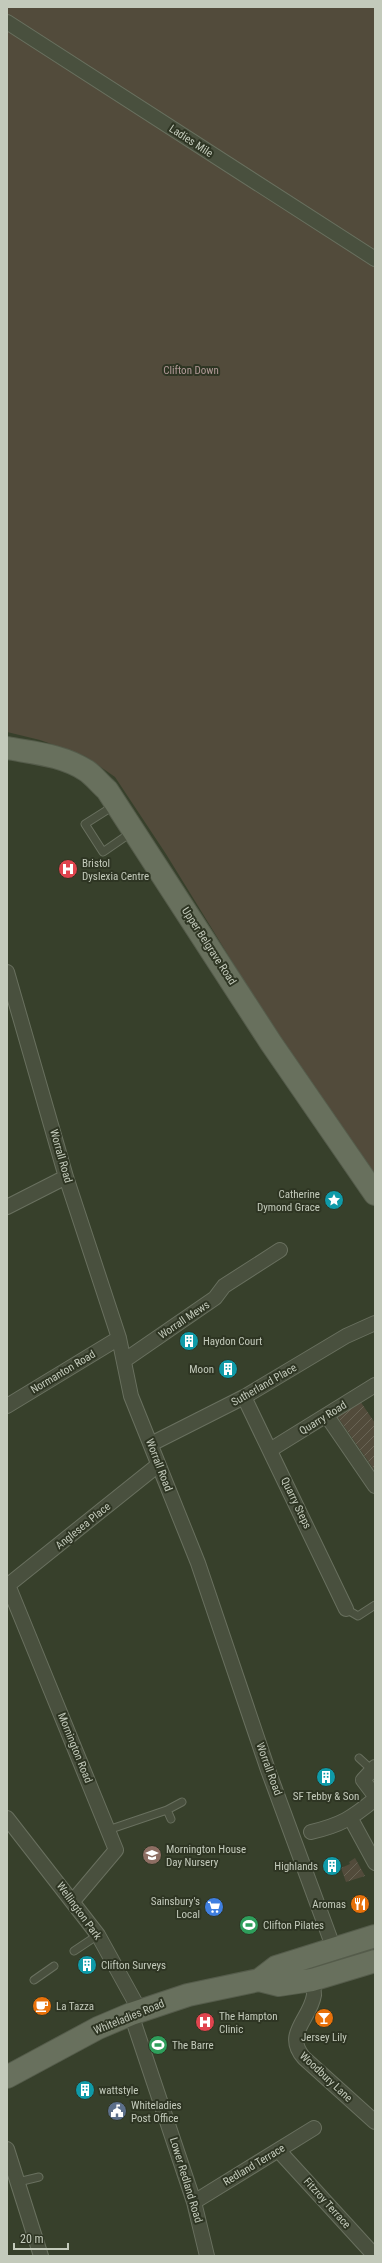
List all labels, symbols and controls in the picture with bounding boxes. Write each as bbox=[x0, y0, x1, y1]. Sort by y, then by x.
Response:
street label: Ladies Mile bbox=[167, 122, 215, 160]
park label: Clifton Down bbox=[163, 364, 219, 377]
place label: Bristol Dyslexia Centre bbox=[82, 857, 149, 883]
hospital icon: Bristol Dyslexia Centre bbox=[57, 858, 79, 880]
street label: Upper Belgrave Road bbox=[179, 905, 239, 987]
street label: Worrall Road bbox=[47, 1128, 75, 1184]
place label: Catherine Dymond Grace bbox=[257, 1188, 320, 1214]
place icon: Catherine Dymond Grace bbox=[323, 1189, 345, 1211]
street label: Worrall Mews bbox=[156, 1298, 212, 1342]
building icon: Haydon Court bbox=[178, 1330, 200, 1352]
place label: Haydon Court bbox=[203, 1335, 262, 1348]
street label: Normanton Road bbox=[28, 1348, 98, 1396]
building icon: Moon bbox=[217, 1358, 239, 1380]
street label: Sutherland Place bbox=[229, 1361, 299, 1409]
place label: Moon bbox=[189, 1363, 214, 1376]
street label: Quarry Road bbox=[297, 1398, 349, 1438]
street label: Worrall Road bbox=[143, 1437, 175, 1493]
street label: Quarry Steps bbox=[278, 1475, 314, 1531]
street label: Anglesea Place bbox=[53, 1500, 113, 1552]
street label: Mornington Road bbox=[55, 1711, 95, 1785]
street label: Worrall Road bbox=[253, 1741, 285, 1797]
building icon: SF Tebby & Son bbox=[315, 1766, 337, 1788]
place label: SF Tebby & Son bbox=[293, 1790, 359, 1803]
place label: Mornington House Day Nursery bbox=[166, 1843, 246, 1869]
school or university icon: Mornington House Day Nursery bbox=[141, 1844, 163, 1866]
building icon: Highlands bbox=[321, 1855, 343, 1877]
place label: Highlands bbox=[274, 1860, 318, 1873]
street label: Wellington Park bbox=[54, 1880, 104, 1942]
restaurant icon: Aromas bbox=[349, 1893, 371, 1915]
place label: Sainsbury's Local bbox=[151, 1895, 200, 1921]
supermarket icon: Sainsbury's Local bbox=[203, 1896, 225, 1918]
place label: Aromas bbox=[312, 1898, 346, 1911]
sports icon: Clifton Pilates bbox=[238, 1914, 260, 1936]
place label: Clifton Pilates bbox=[263, 1919, 324, 1932]
building icon: Clifton Surveys bbox=[76, 1954, 98, 1976]
place label: Clifton Surveys bbox=[101, 1959, 166, 1972]
cafe icon: La Tazza bbox=[31, 1995, 53, 2017]
street label: Whiteladies Road bbox=[92, 1997, 166, 2037]
place label: La Tazza bbox=[56, 2000, 94, 2013]
bar icon: Jersey Lily bbox=[313, 2007, 335, 2029]
place label: The Hampton Clinic bbox=[219, 2010, 278, 2036]
hospital icon: The Hampton Clinic bbox=[194, 2011, 216, 2033]
place label: Jersey Lily bbox=[301, 2031, 347, 2044]
sports icon: The Barre bbox=[147, 2034, 169, 2056]
place label: The Barre bbox=[172, 2039, 214, 2052]
street label: Woodbury Lane bbox=[297, 2049, 355, 2105]
building icon: wattstyle bbox=[74, 2079, 96, 2101]
place label: wattstyle bbox=[99, 2084, 138, 2097]
place label: Whiteladies Post Office bbox=[131, 2099, 182, 2125]
public building icon: Whiteladies Post Office bbox=[106, 2100, 128, 2122]
street label: Lower Redland Road bbox=[167, 2136, 205, 2224]
street label: Redland Terrace bbox=[221, 2141, 287, 2189]
street label: Fitzroy Terrace bbox=[301, 2175, 353, 2231]
scale bar bbox=[14, 2225, 68, 2251]
text: 20 m bbox=[20, 2232, 44, 2246]

